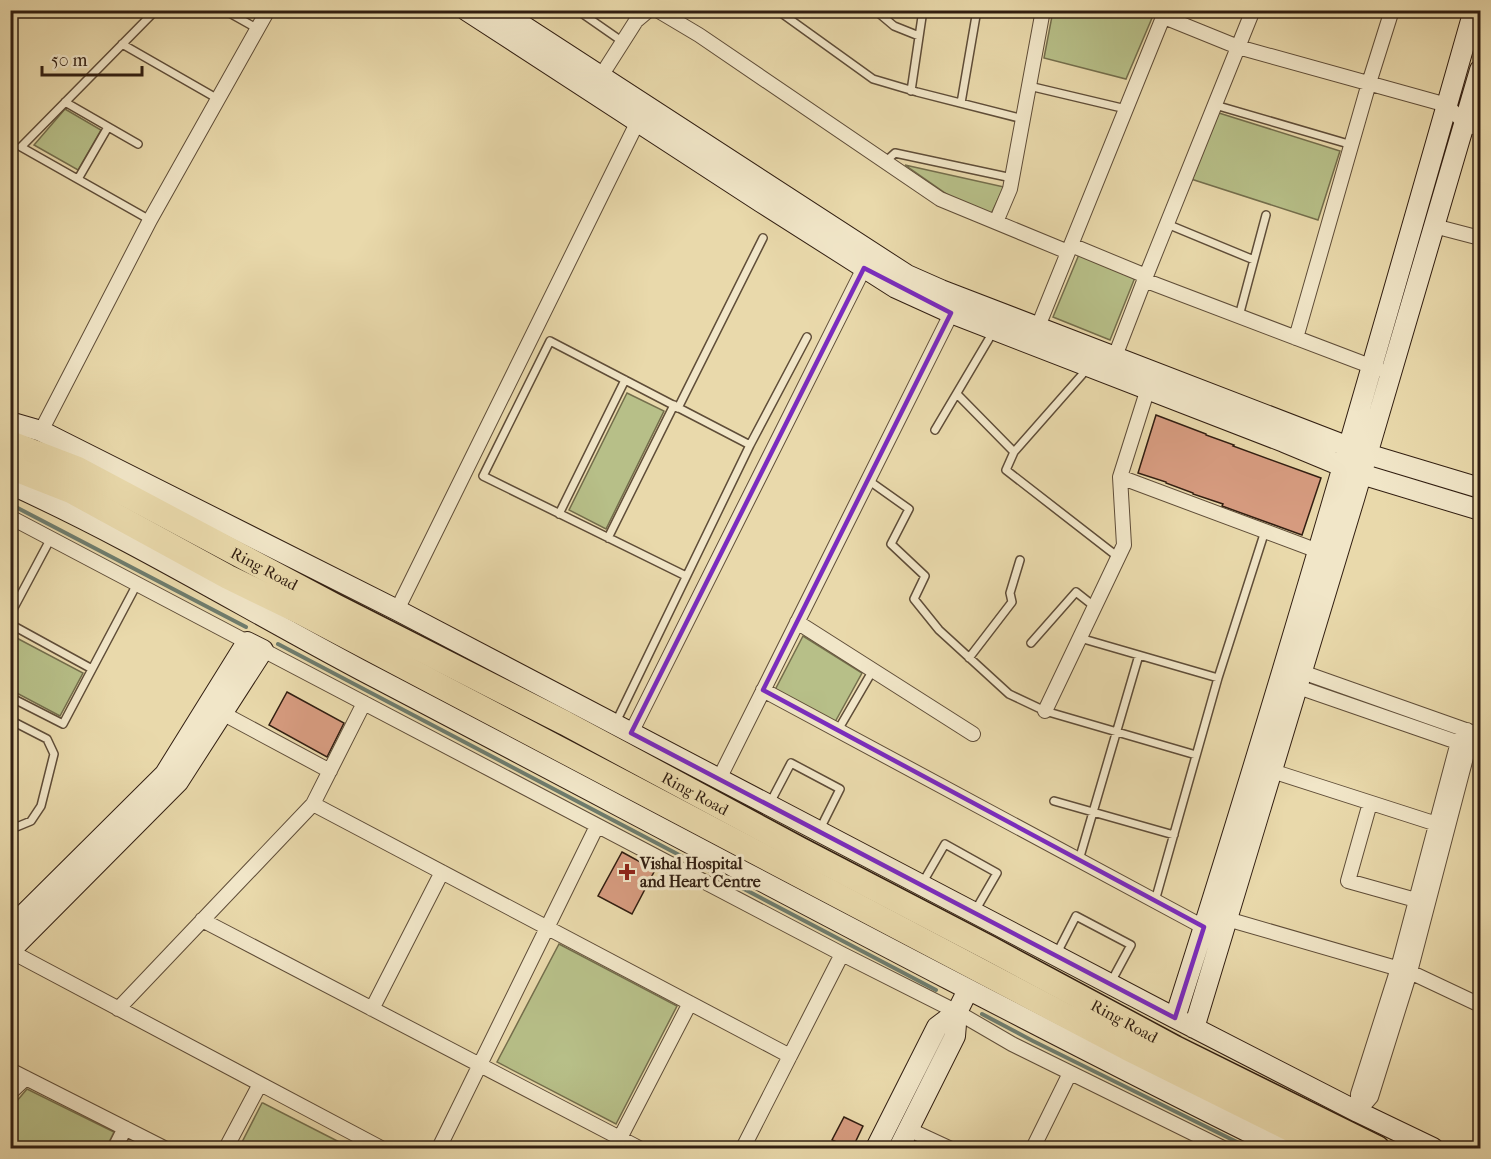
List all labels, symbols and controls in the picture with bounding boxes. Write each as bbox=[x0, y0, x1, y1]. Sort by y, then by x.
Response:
scale bar bbox=[42, 39, 142, 77]
text: 50 m bbox=[51, 50, 88, 71]
street label: Ring Road bbox=[228, 543, 301, 594]
street label: Ring Road bbox=[658, 767, 732, 819]
place label: Vishal Hospital and Heart Centre bbox=[639, 854, 761, 891]
marker: Vishal Hospital and Heart Centre bbox=[618, 863, 636, 881]
street label: Ring Road bbox=[1088, 995, 1162, 1047]

